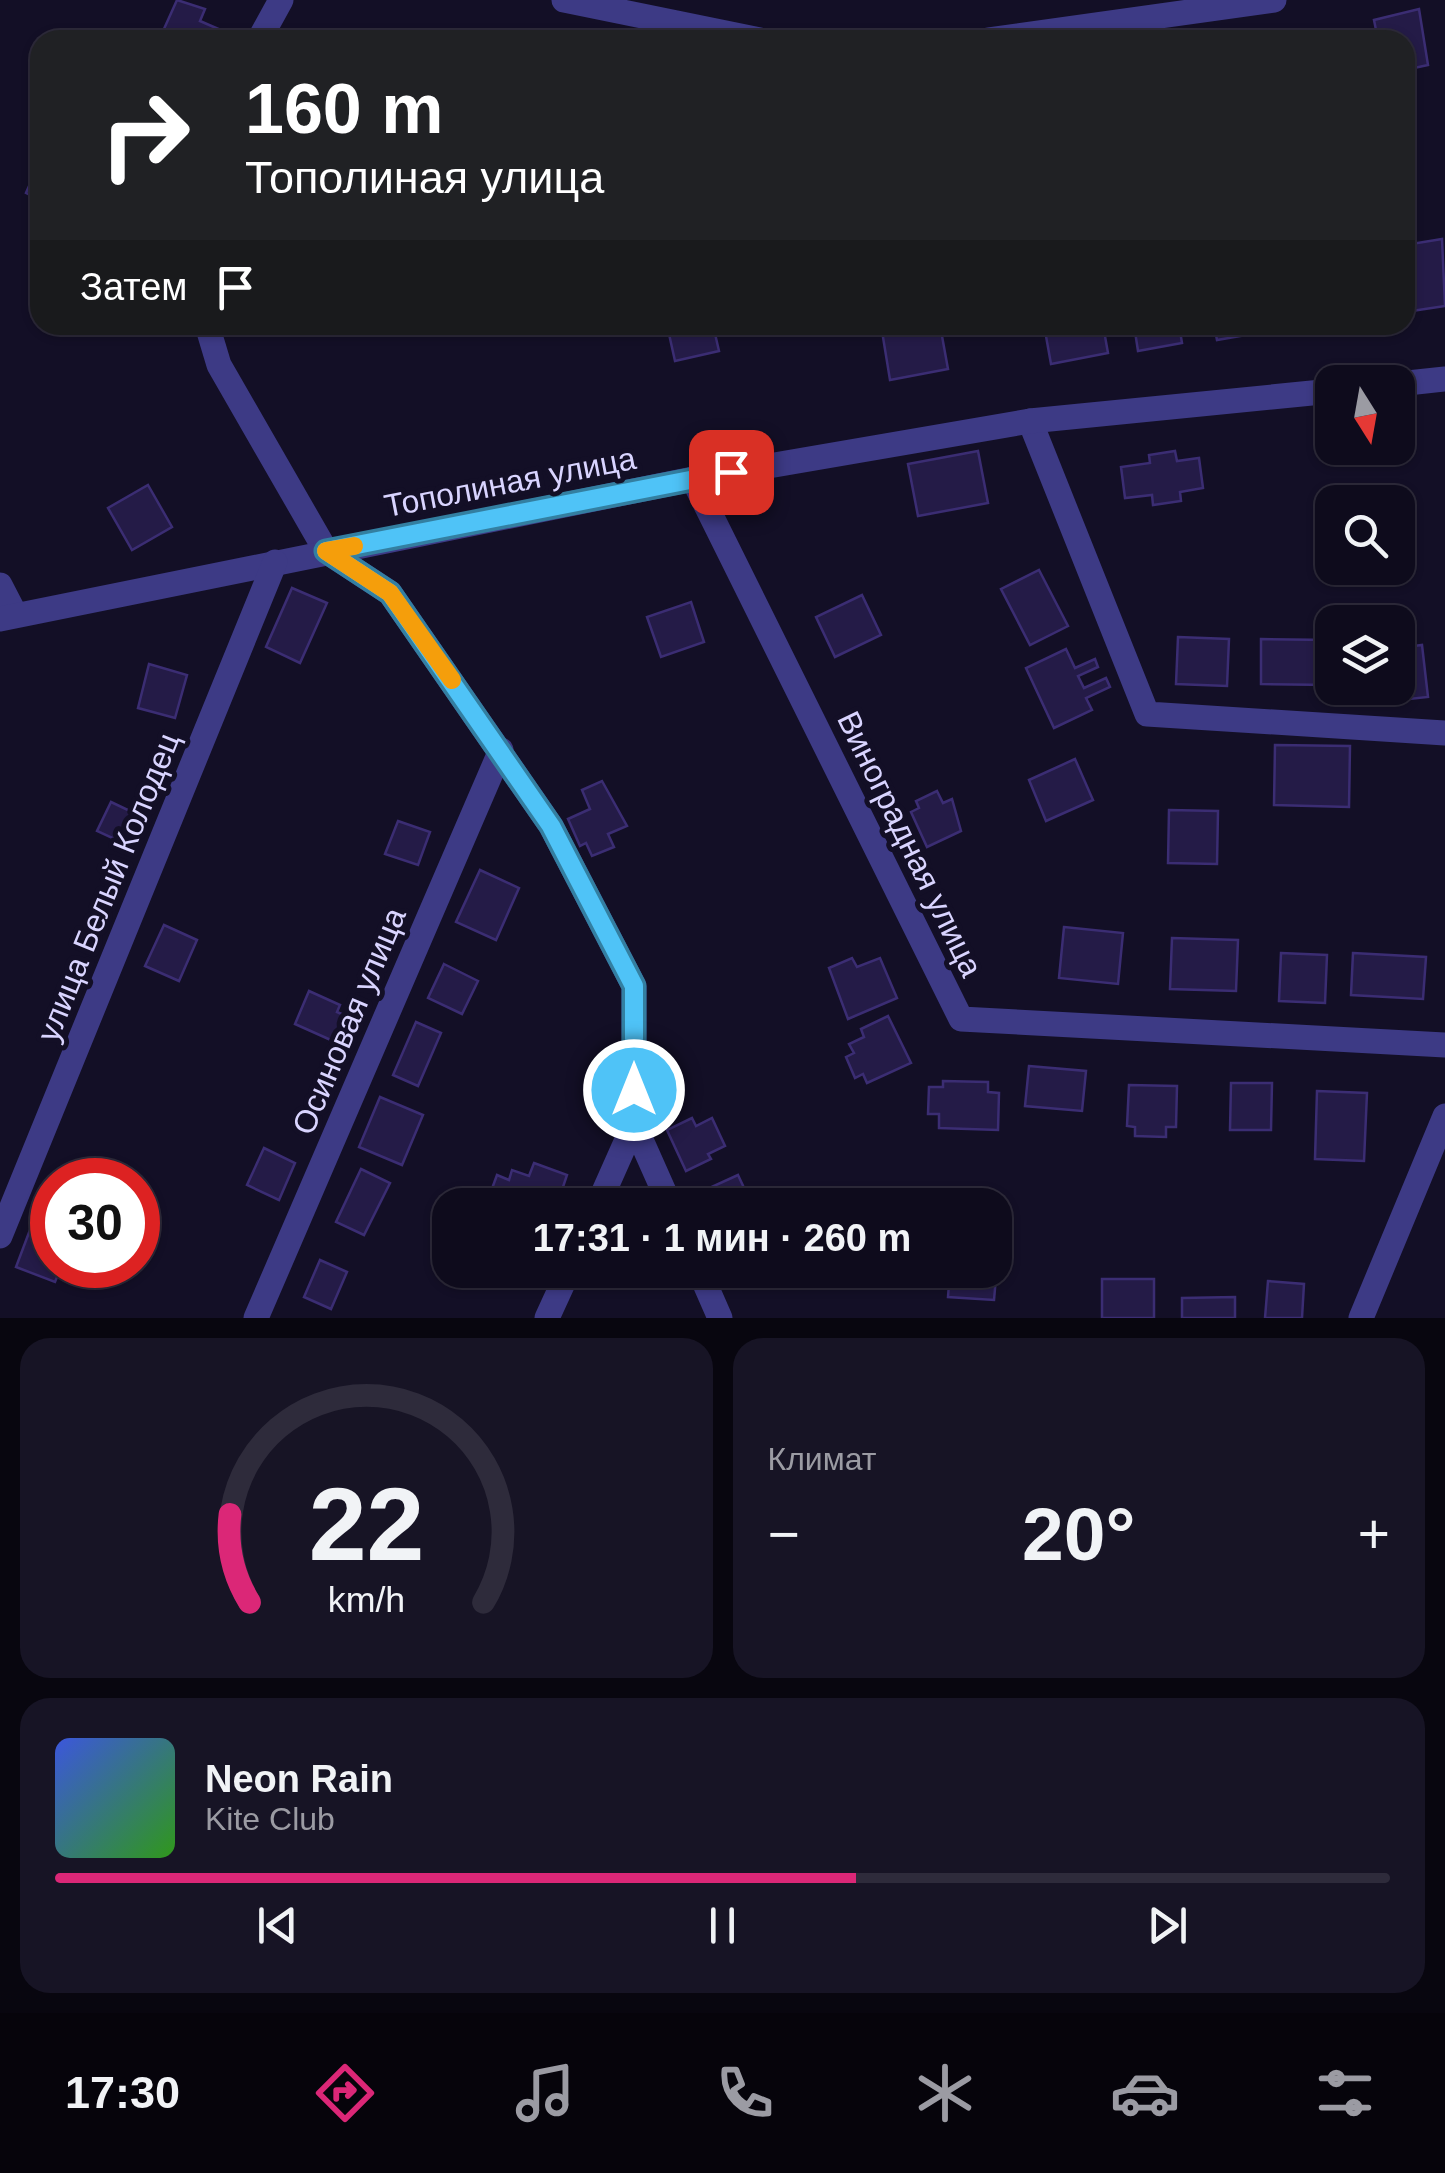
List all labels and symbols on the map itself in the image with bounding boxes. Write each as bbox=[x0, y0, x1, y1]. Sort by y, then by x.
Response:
north arrow bbox=[1315, 365, 1415, 465]
pin bbox=[689, 430, 774, 515]
street label: Тополиная улица bbox=[381, 440, 639, 524]
street label: Виноградная улица bbox=[830, 706, 990, 983]
street label: улица Белый Колодец bbox=[30, 727, 186, 1047]
street label: Осиновая улица bbox=[285, 902, 413, 1140]
position arrow bbox=[582, 1038, 686, 1142]
speed limit sign: 30 bbox=[30, 1158, 160, 1288]

